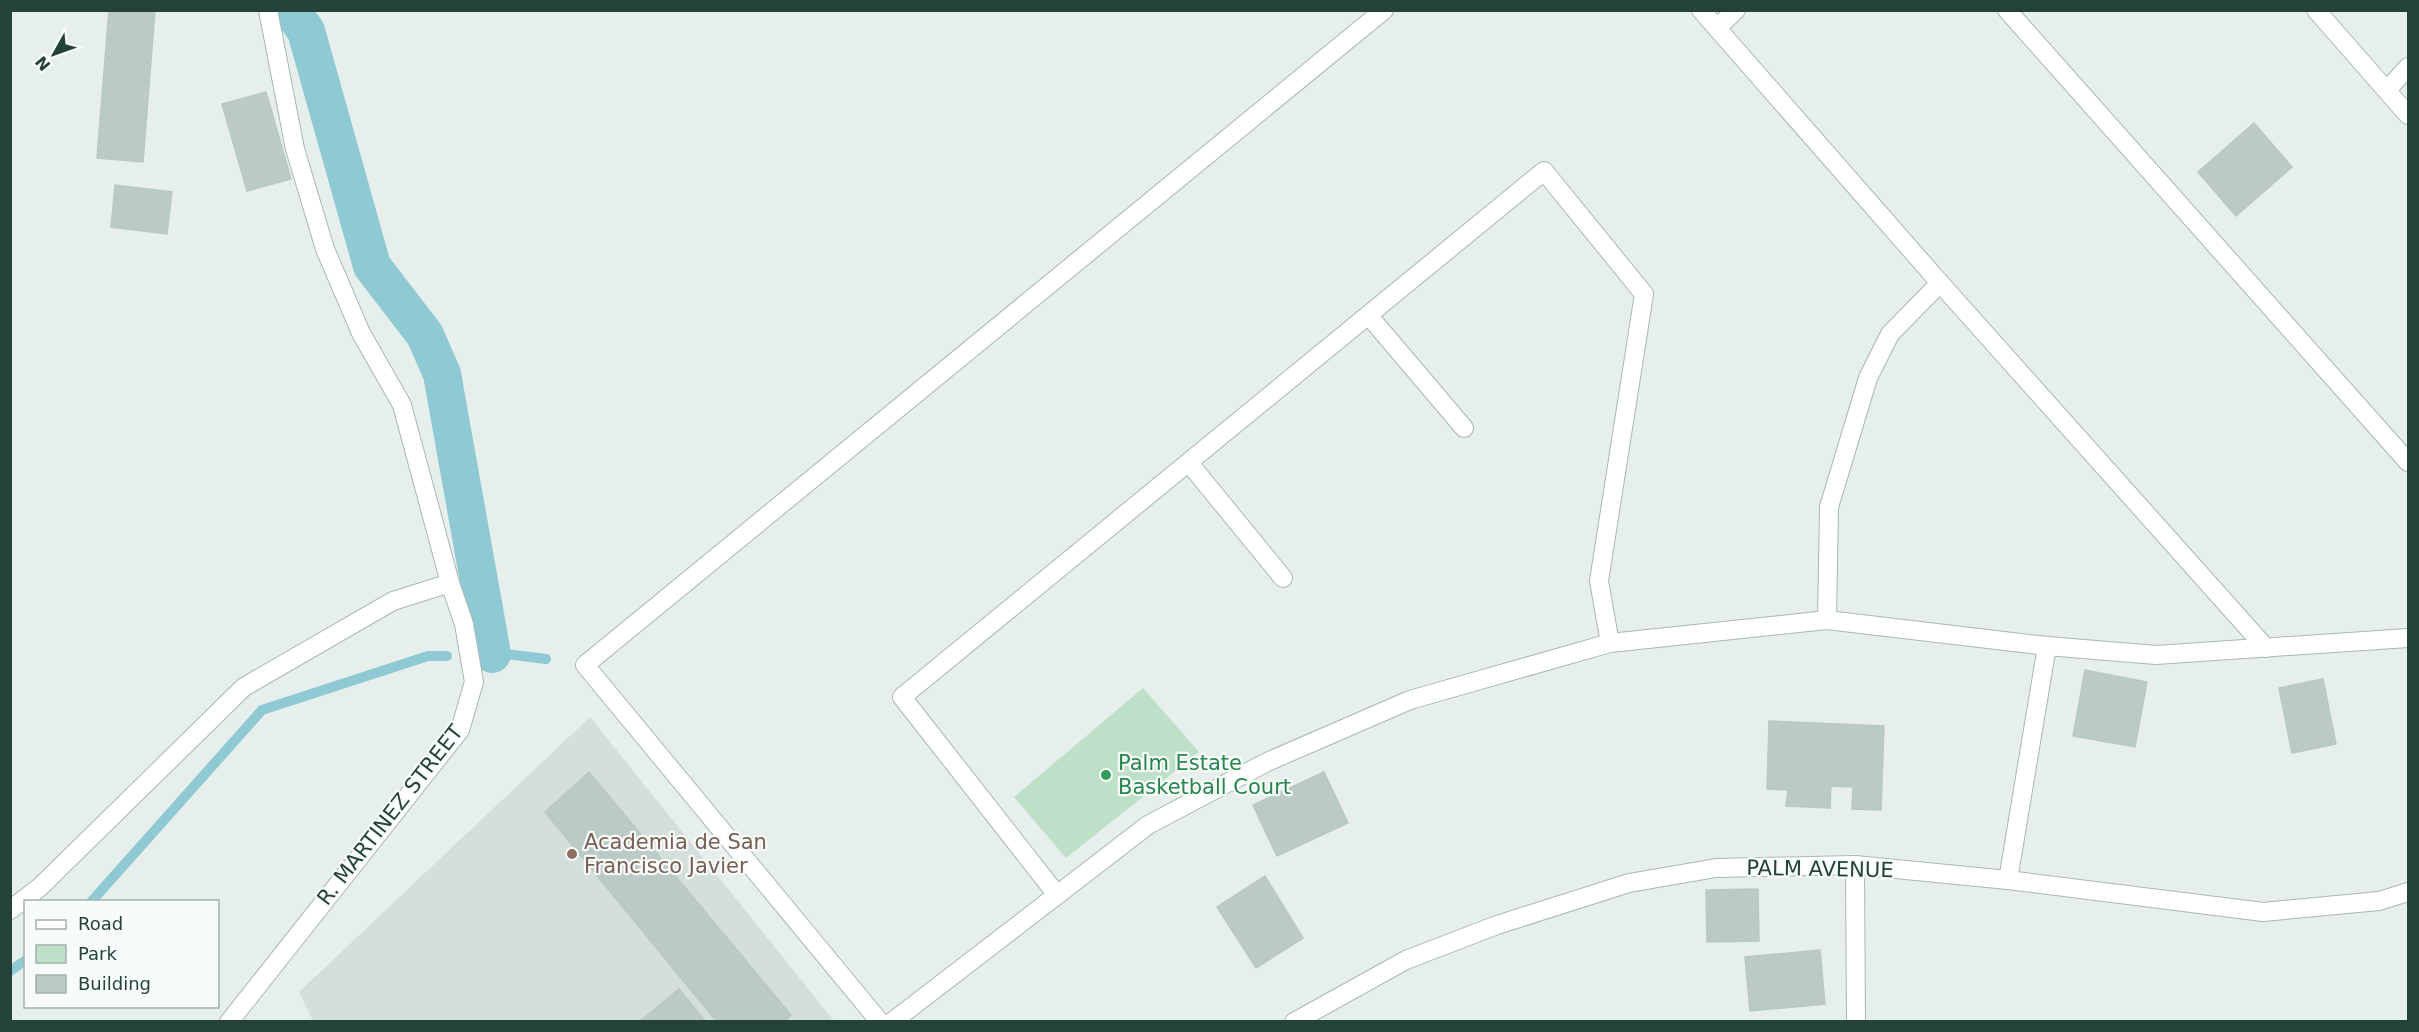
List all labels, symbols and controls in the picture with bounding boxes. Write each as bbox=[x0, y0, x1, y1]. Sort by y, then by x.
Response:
north arrow bbox=[24, 24, 84, 84]
text: N bbox=[31, 52, 54, 75]
street label: R. MARTINEZ STREET bbox=[312, 720, 468, 910]
place label: Palm Estate Basketball Court bbox=[1118, 751, 1291, 799]
marker: Palm Estate Basketball Court bbox=[1099, 768, 1113, 782]
place label: Academia de San Francisco Javier bbox=[584, 830, 767, 878]
marker: Academia de San Francisco Javier bbox=[565, 847, 579, 861]
street label: PALM AVENUE bbox=[1746, 856, 1894, 882]
legend bbox=[24, 900, 219, 1008]
text: Road bbox=[78, 913, 123, 934]
text: Park bbox=[78, 943, 117, 964]
text: Building bbox=[78, 973, 151, 994]

